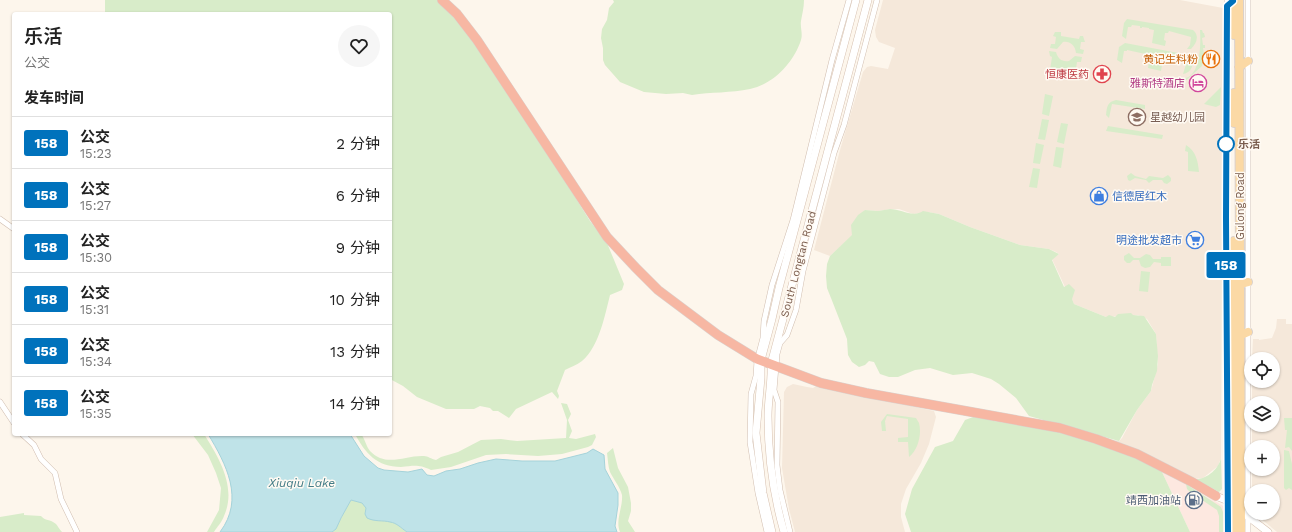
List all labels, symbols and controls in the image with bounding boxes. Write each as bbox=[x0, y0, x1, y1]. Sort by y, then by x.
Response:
text: 乐活 bbox=[24, 25, 62, 48]
button: heart bbox=[338, 25, 380, 67]
restaurant icon: 黄记生料粉 bbox=[1201, 49, 1221, 69]
place label: 黄记生料粉 bbox=[1143, 53, 1198, 66]
text: 公交 bbox=[24, 55, 50, 70]
pharmacy icon: 恒康医药 bbox=[1092, 64, 1112, 84]
place label: 恒康医药 bbox=[1045, 68, 1089, 81]
hotel icon: 雅斯特酒店 bbox=[1188, 73, 1208, 93]
place label: 雅斯特酒店 bbox=[1130, 77, 1185, 90]
text: 发车时间 bbox=[24, 89, 84, 107]
school or university icon: 星越幼儿园 bbox=[1127, 107, 1147, 127]
place label: 星越幼儿园 bbox=[1150, 111, 1205, 124]
text: 公交 bbox=[80, 128, 110, 146]
text: 158 bbox=[35, 135, 57, 151]
text: 2 分钟 bbox=[336, 135, 380, 153]
marker: 乐活 bbox=[1217, 135, 1235, 153]
place label: 乐活 bbox=[1238, 138, 1260, 151]
text: 15:23 bbox=[80, 146, 112, 161]
street label: Gulong Road bbox=[1234, 172, 1247, 240]
text: 公交 bbox=[80, 180, 110, 198]
shop icon: 信德居红木 bbox=[1089, 186, 1109, 206]
text: 158 bbox=[35, 187, 57, 203]
text: 6 分钟 bbox=[336, 187, 380, 205]
place label: 信德居红木 bbox=[1112, 190, 1167, 203]
text: 15:27 bbox=[80, 198, 111, 213]
street label: South Longtan Road bbox=[778, 210, 819, 319]
supermarket icon: 明途批发超市 bbox=[1185, 230, 1205, 250]
text: 公交 bbox=[80, 232, 110, 250]
place label: 明途批发超市 bbox=[1116, 234, 1182, 247]
text: 158 bbox=[35, 239, 57, 255]
text: 9 分钟 bbox=[336, 239, 380, 257]
text: 15:30 bbox=[80, 250, 112, 265]
line badge: 158 bbox=[1203, 252, 1249, 278]
text: 158 bbox=[1215, 257, 1237, 273]
text: 公交 bbox=[80, 284, 110, 302]
text: 158 bbox=[35, 291, 57, 307]
text: 10 分钟 bbox=[330, 291, 380, 309]
text: 15:31 bbox=[80, 302, 109, 317]
text: 公交 bbox=[80, 336, 110, 354]
text: 158 bbox=[35, 343, 57, 359]
text: 13 分钟 bbox=[330, 343, 380, 361]
map controls bbox=[1244, 352, 1280, 520]
button: locate bbox=[1244, 352, 1280, 388]
text: 15:34 bbox=[80, 354, 112, 369]
text: 公交 bbox=[80, 388, 110, 406]
text: 158 bbox=[35, 395, 57, 411]
text: 14 分钟 bbox=[330, 395, 380, 413]
button: layers bbox=[1244, 396, 1280, 432]
text: 15:35 bbox=[80, 406, 112, 421]
button: + bbox=[1244, 440, 1280, 476]
water label: Xiuqiu Lake bbox=[268, 476, 335, 490]
button: − bbox=[1244, 484, 1280, 520]
fuel station icon: 靖西加油站 bbox=[1184, 490, 1204, 510]
place label: 靖西加油站 bbox=[1126, 494, 1181, 507]

